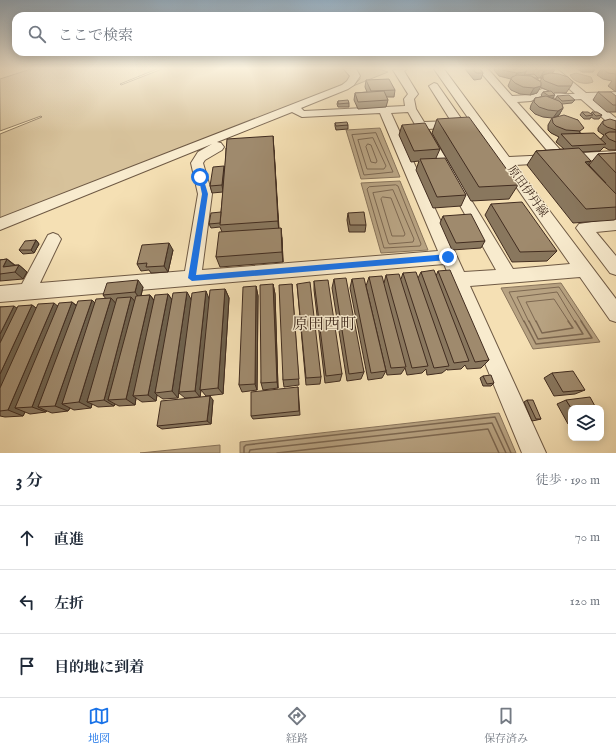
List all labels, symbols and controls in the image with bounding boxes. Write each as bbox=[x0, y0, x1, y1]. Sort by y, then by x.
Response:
search box bbox=[12, 12, 604, 56]
icon: search bbox=[26, 23, 48, 45]
text: ここで検索 bbox=[58, 26, 133, 45]
street label: 原田伊丹線 bbox=[504, 163, 551, 220]
route start bbox=[191, 168, 209, 186]
route end bbox=[439, 248, 457, 266]
district label: 原田西町 bbox=[292, 315, 356, 335]
map controls bbox=[568, 405, 604, 441]
button: layers bbox=[568, 405, 604, 441]
text: 3 分 bbox=[16, 471, 43, 492]
text: 徒歩 · 190 m bbox=[536, 472, 600, 489]
icon: ahead bbox=[16, 527, 38, 549]
text: 70 m bbox=[575, 529, 600, 546]
text: 直進 bbox=[54, 530, 84, 549]
icon: left bbox=[16, 591, 38, 613]
text: 120 m bbox=[570, 593, 600, 610]
text: 左折 bbox=[54, 594, 84, 613]
icon: arrive bbox=[16, 655, 38, 677]
text: 目的地に到着 bbox=[54, 658, 144, 677]
tab: 地図 bbox=[88, 705, 110, 746]
tab: 経路 bbox=[286, 705, 308, 746]
tab: 保存済み bbox=[484, 705, 528, 746]

